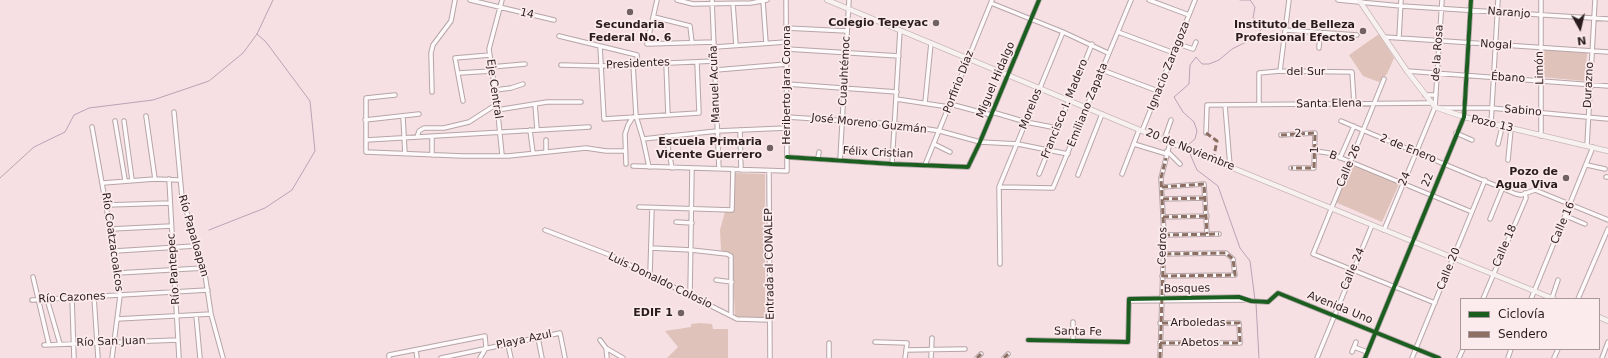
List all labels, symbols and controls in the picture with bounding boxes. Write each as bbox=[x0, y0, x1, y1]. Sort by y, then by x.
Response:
street label: Naranjo bbox=[1487, 5, 1531, 21]
street label: 14 bbox=[519, 6, 535, 22]
marker: Secundaria Federal No. 6 bbox=[625, 7, 635, 17]
north arrow bbox=[1560, 8, 1600, 48]
place label: Colegio Tepeyac bbox=[828, 16, 928, 30]
place label: Secundaria Federal No. 6 bbox=[589, 18, 671, 44]
marker: Colegio Tepeyac bbox=[931, 18, 941, 28]
place label: Instituto de Belleza Profesional Efectos bbox=[1234, 18, 1355, 44]
street label: Ignacio Zaragoza bbox=[1145, 19, 1193, 113]
street label: de la Rosa bbox=[1429, 24, 1447, 82]
street label: Heriberto Jara Corona bbox=[780, 25, 794, 145]
marker: Instituto de Belleza Profesional Efectos bbox=[1358, 26, 1368, 36]
text: N bbox=[1576, 33, 1587, 47]
street label: Cuauhtémoc bbox=[837, 36, 853, 106]
street label: Nogal bbox=[1480, 38, 1512, 52]
street label: Miguel Hidalgo bbox=[974, 40, 1018, 120]
street label: Manuel Acuña bbox=[707, 45, 723, 123]
street label: Porfirio Díaz bbox=[941, 49, 977, 115]
street label: Limón bbox=[1533, 51, 1547, 85]
street label: Presidentes bbox=[606, 56, 670, 72]
street label: Francisco I. Madero bbox=[1039, 57, 1091, 161]
street label: Eje Central bbox=[483, 58, 505, 120]
street label: Emiliano Zapata bbox=[1065, 61, 1111, 149]
street label: Durazno bbox=[1581, 62, 1597, 108]
street label: del Sur bbox=[1287, 65, 1325, 79]
street label: Ébano bbox=[1490, 70, 1526, 86]
street label: Morelos bbox=[1017, 87, 1045, 131]
street label: Santa Elena bbox=[1296, 97, 1362, 111]
street label: Sabino bbox=[1504, 103, 1542, 119]
street label: José Moreno Guzmán bbox=[811, 111, 927, 137]
street label: Pozo 13 bbox=[1470, 113, 1514, 135]
street label: 20 de Noviembre bbox=[1144, 126, 1236, 174]
street label: 2 bbox=[1294, 127, 1302, 141]
street label: 2 de Enero bbox=[1378, 132, 1438, 166]
place label: Escuela Primaria Vicente Guerrero bbox=[656, 135, 762, 161]
marker: Escuela Primaria Vicente Guerrero bbox=[765, 143, 775, 153]
street label: Calle 26 bbox=[1334, 143, 1364, 189]
street label: Félix Cristian bbox=[842, 145, 914, 161]
street label: 1 bbox=[1308, 146, 1322, 154]
street label: B bbox=[1327, 149, 1339, 163]
place label: Pozo de Agua Viva bbox=[1496, 165, 1558, 191]
street label: 24 bbox=[1396, 170, 1414, 188]
street label: 22 bbox=[1419, 171, 1437, 189]
marker: Pozo de Agua Viva bbox=[1561, 173, 1571, 183]
street label: Río Coatzacoalcos bbox=[99, 192, 125, 292]
street label: Río Papaloapan bbox=[175, 193, 211, 279]
street label: Calle 16 bbox=[1548, 200, 1578, 246]
street label: Entrada al CONALEP bbox=[762, 208, 778, 320]
street label: Calle 18 bbox=[1490, 223, 1520, 269]
street label: Cedros bbox=[1156, 227, 1170, 265]
street label: Río Pantepec bbox=[165, 233, 183, 305]
street label: Calle 24 bbox=[1338, 246, 1368, 292]
street label: Calle 20 bbox=[1434, 246, 1464, 292]
street label: Luis Donaldo Colosio bbox=[606, 250, 714, 312]
street label: Bosques bbox=[1164, 282, 1210, 296]
street label: Avenida Uno bbox=[1305, 289, 1375, 327]
street label: Río Cazones bbox=[38, 290, 106, 306]
legend bbox=[1460, 298, 1600, 350]
place label: EDIF 1 bbox=[633, 306, 673, 320]
text: Ciclovía bbox=[1498, 307, 1545, 321]
marker: EDIF 1 bbox=[676, 308, 686, 318]
street label: Arboledas bbox=[1170, 316, 1226, 330]
street label: Santa Fe bbox=[1054, 325, 1102, 339]
text: Sendero bbox=[1498, 327, 1548, 341]
street label: Playa Azul bbox=[495, 328, 553, 352]
street label: Río San Juan bbox=[76, 334, 146, 350]
street label: Abetos bbox=[1181, 336, 1219, 350]

